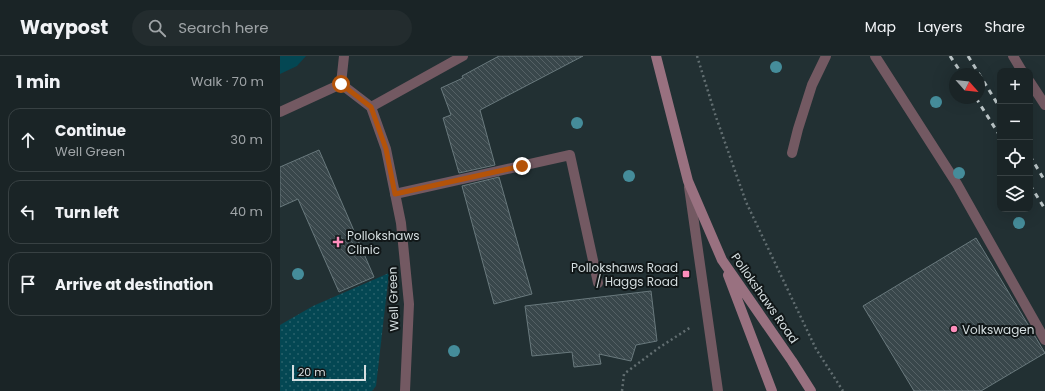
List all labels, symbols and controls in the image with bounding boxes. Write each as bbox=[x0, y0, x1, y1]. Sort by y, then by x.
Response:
search box bbox=[132, 10, 412, 46]
text: Waypost bbox=[20, 14, 108, 41]
icon: search bbox=[146, 17, 168, 39]
text: Search here bbox=[178, 17, 269, 38]
text: Map bbox=[865, 17, 896, 37]
text: Layers bbox=[918, 17, 962, 37]
text: Share bbox=[984, 17, 1025, 37]
north arrow bbox=[949, 68, 985, 104]
map controls bbox=[997, 68, 1033, 212]
button: + bbox=[997, 68, 1033, 104]
text: 1 min bbox=[16, 70, 60, 94]
text: Walk · 70 m bbox=[191, 72, 264, 91]
route start bbox=[332, 75, 350, 93]
button: − bbox=[997, 104, 1033, 140]
text: Continue bbox=[55, 120, 126, 141]
icon: ahead bbox=[17, 129, 39, 151]
text: 30 m bbox=[230, 130, 263, 149]
button: locate bbox=[997, 140, 1033, 176]
text: Well Green bbox=[55, 142, 125, 161]
route end bbox=[513, 157, 531, 175]
button: layers bbox=[997, 176, 1033, 212]
icon: left bbox=[17, 201, 39, 223]
text: Turn left bbox=[55, 202, 119, 223]
text: 40 m bbox=[230, 202, 263, 221]
place label: Pollokshaws Clinic bbox=[347, 227, 420, 258]
marker: Pollokshaws Clinic bbox=[332, 236, 344, 248]
street label: Pollokshaws Road bbox=[727, 249, 803, 347]
place label: Pollokshaws Road / Haggs Road bbox=[571, 259, 678, 290]
street label: Well Green bbox=[383, 266, 403, 332]
marker: Pollokshaws Road / Haggs Road bbox=[681, 269, 691, 279]
icon: arrive bbox=[17, 273, 39, 295]
text: Arrive at destination bbox=[55, 274, 213, 295]
place label: Volkswagen bbox=[962, 321, 1034, 338]
marker: Volkswagen bbox=[949, 324, 959, 334]
scale bar bbox=[292, 363, 366, 382]
text: 20 m bbox=[298, 364, 326, 380]

